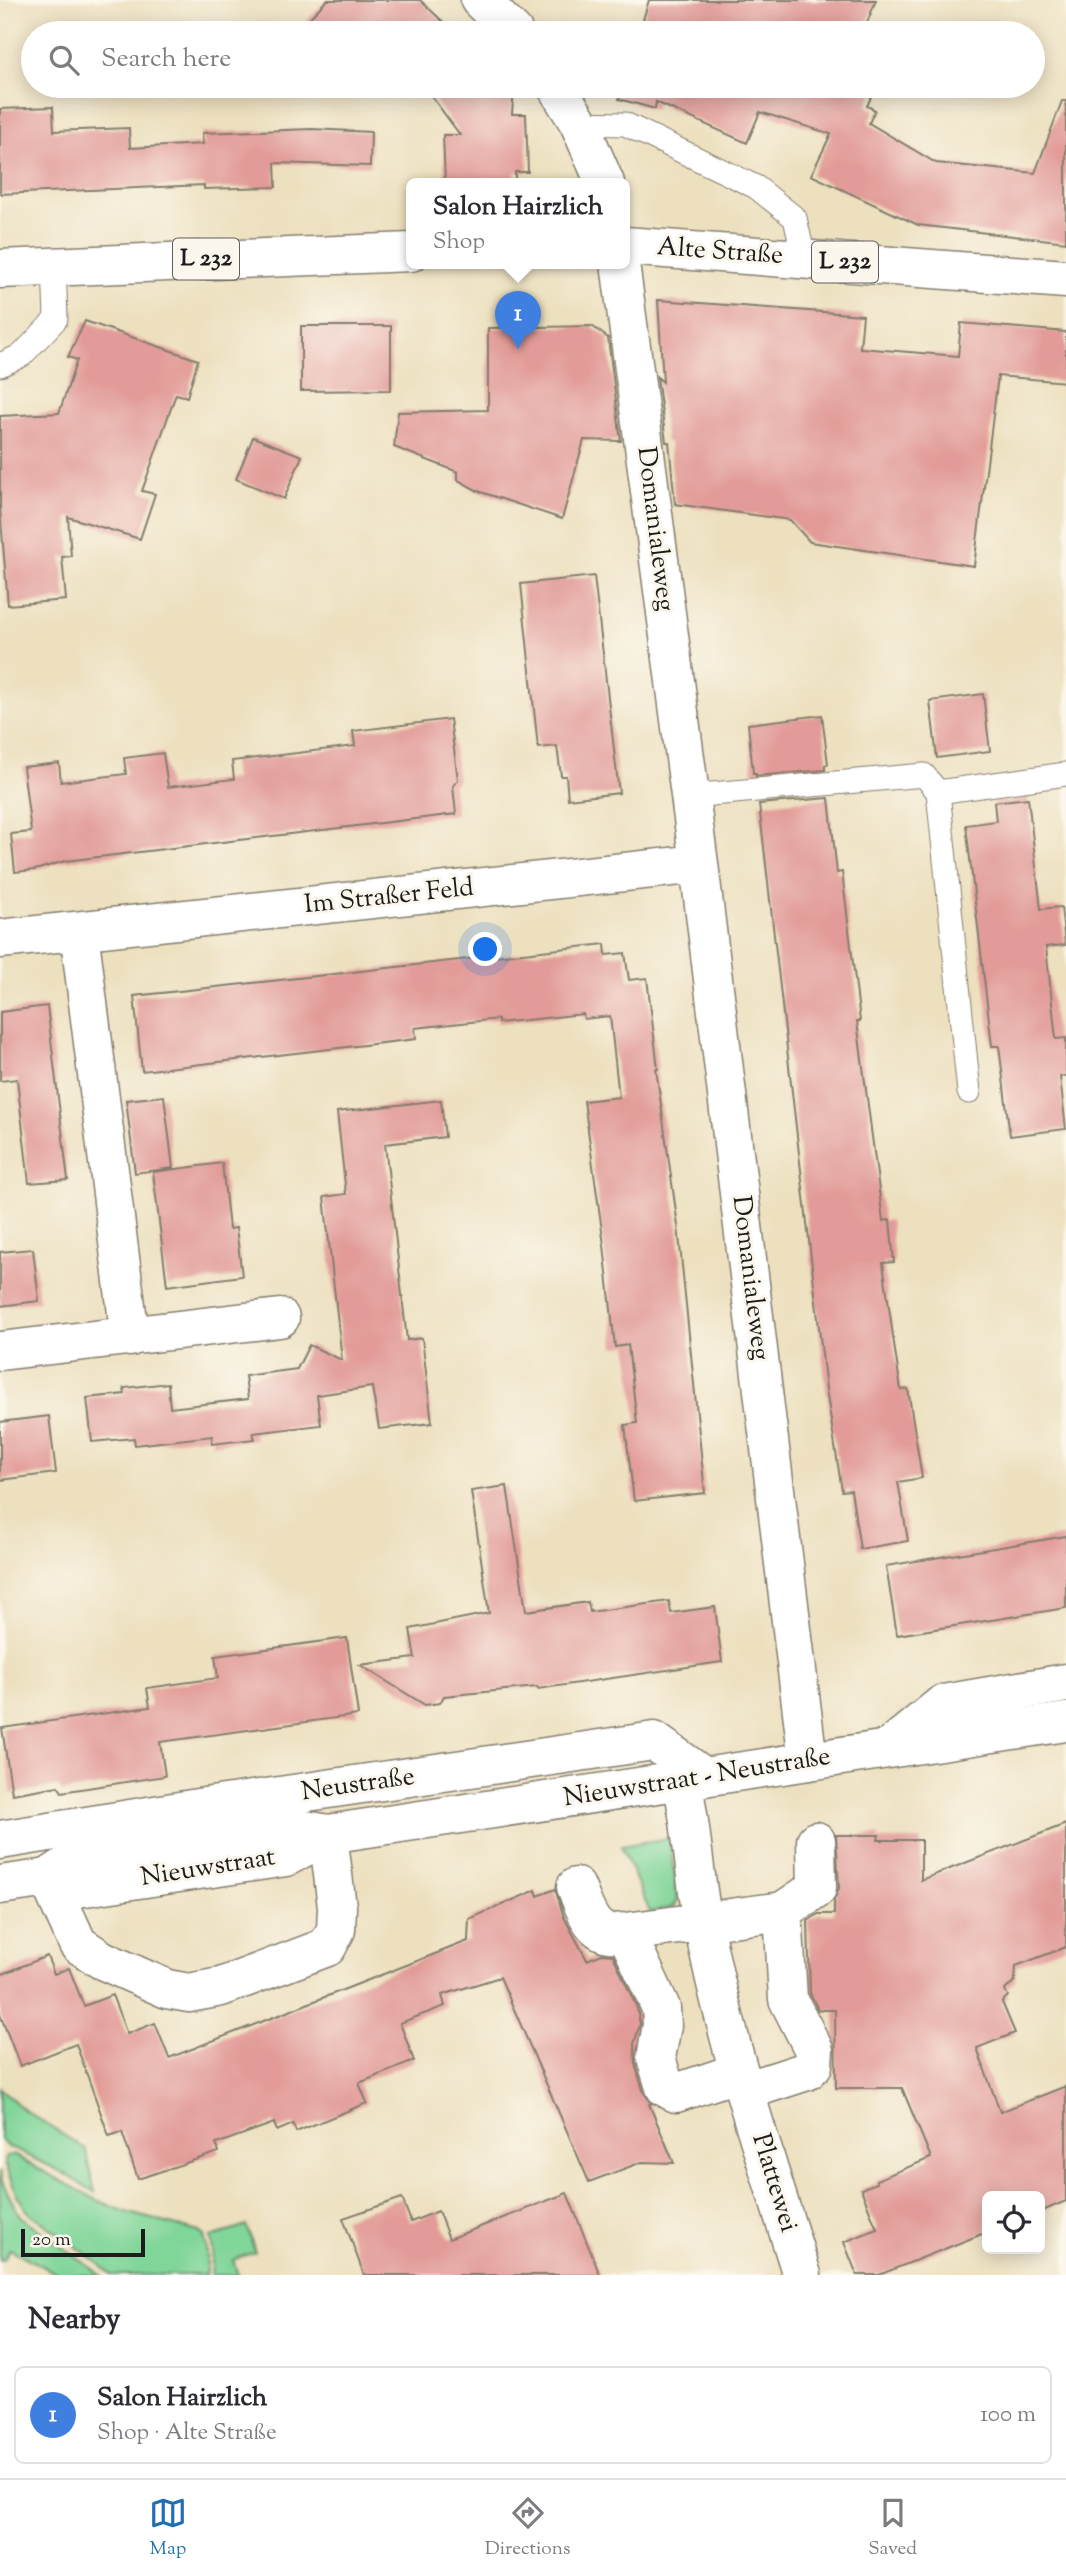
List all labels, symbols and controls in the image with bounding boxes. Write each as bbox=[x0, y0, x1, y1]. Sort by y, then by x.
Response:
search box bbox=[21, 21, 1045, 98]
icon: search bbox=[45, 41, 83, 79]
text: Search here bbox=[101, 41, 231, 78]
popup bbox=[406, 178, 630, 269]
text: Salon Hairzlich bbox=[433, 189, 603, 226]
text: Shop bbox=[433, 226, 485, 259]
street label: Alte Straße bbox=[656, 229, 784, 275]
road number: L 232 bbox=[173, 238, 239, 280]
road number: L 232 bbox=[812, 242, 878, 282]
pin: 1 bbox=[495, 291, 541, 349]
street label: Domanialeweg bbox=[627, 445, 683, 613]
street label: Im Straßer Feld bbox=[302, 870, 476, 924]
your location bbox=[468, 932, 502, 966]
street label: Domanialeweg bbox=[722, 1194, 778, 1362]
street label: Nieuwstraat - Neustraße bbox=[561, 1739, 833, 1817]
street label: Neustraße bbox=[299, 1759, 417, 1811]
street label: Nieuwstraat bbox=[138, 1839, 278, 1897]
street label: Plattewei bbox=[741, 2129, 807, 2237]
map controls bbox=[982, 2191, 1045, 2254]
button: locate bbox=[982, 2191, 1045, 2254]
scale bar bbox=[21, 2226, 145, 2258]
text: 20 m bbox=[32, 2227, 71, 2254]
text: Nearby bbox=[28, 2299, 120, 2342]
text: Salon Hairzlich bbox=[97, 2380, 267, 2417]
text: 1 bbox=[49, 2399, 57, 2432]
text: 100 m bbox=[980, 2399, 1036, 2432]
text: Shop · Alte Straße bbox=[97, 2417, 277, 2450]
tab: Map bbox=[149, 2494, 187, 2563]
tab: Directions bbox=[485, 2494, 570, 2563]
tab: Saved bbox=[868, 2494, 917, 2563]

